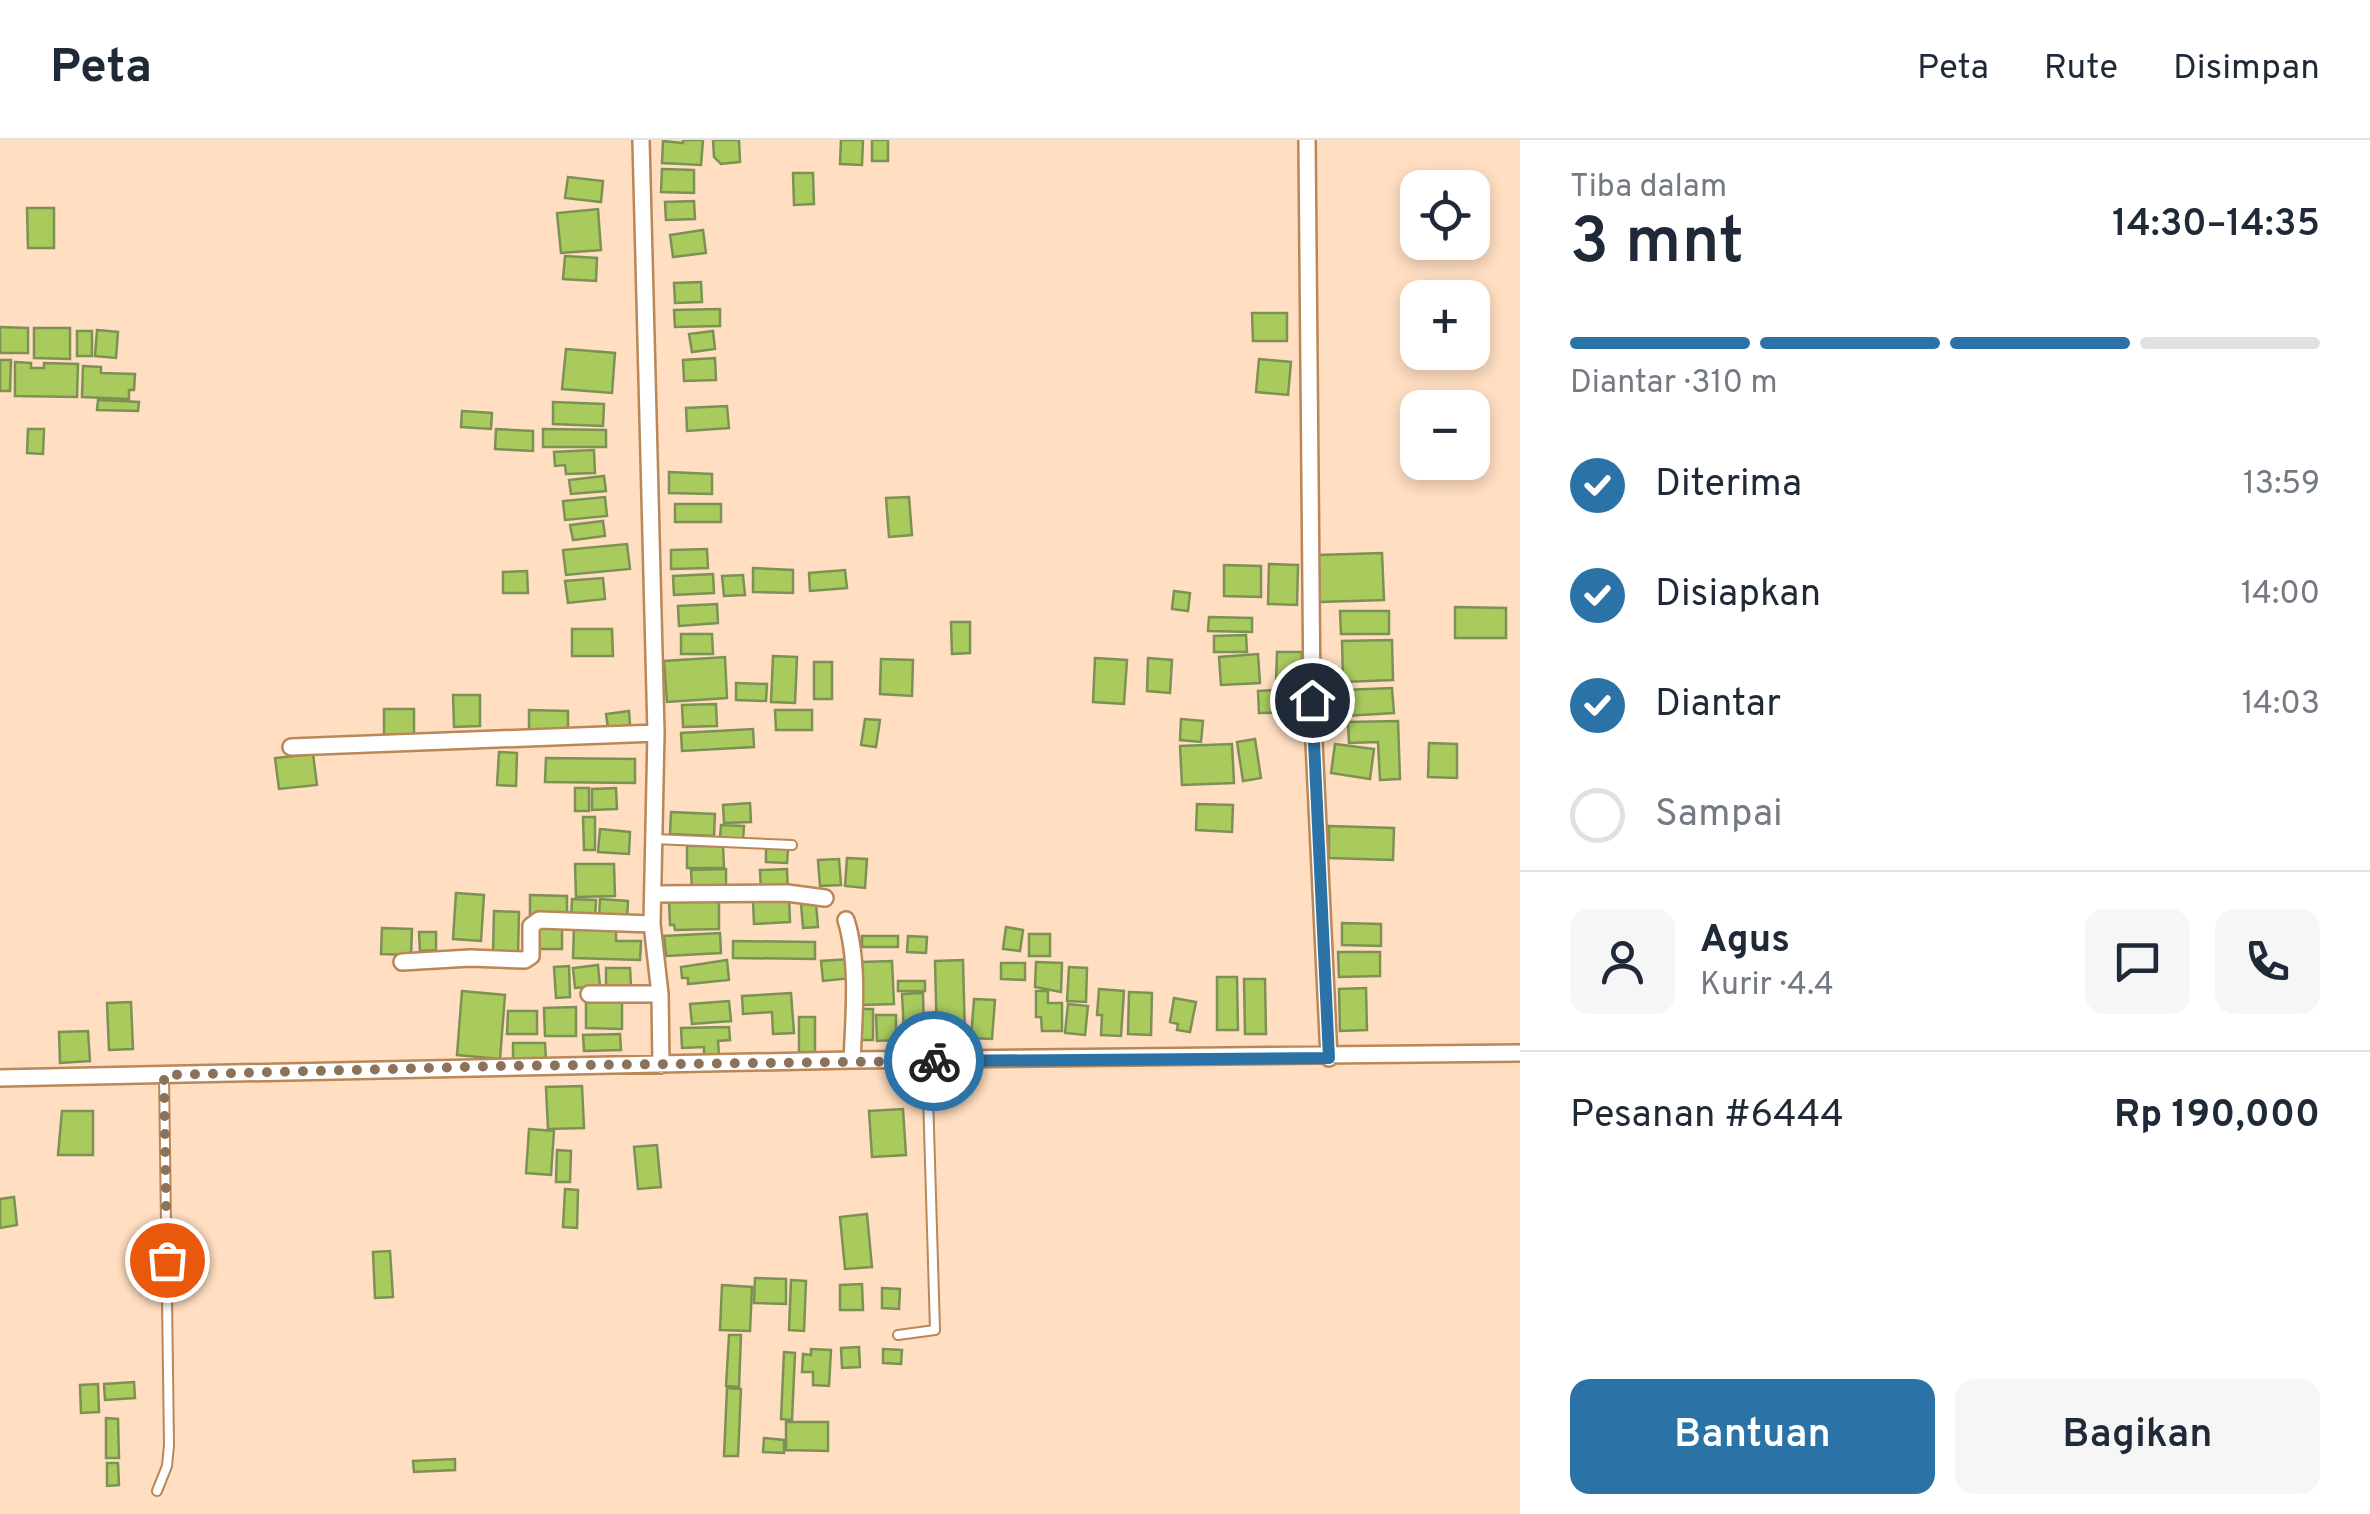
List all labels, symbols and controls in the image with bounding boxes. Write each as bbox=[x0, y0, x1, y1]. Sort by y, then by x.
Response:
text: Peta bbox=[50, 39, 152, 99]
text: Peta bbox=[1917, 47, 1989, 91]
text: Rute bbox=[2044, 47, 2118, 91]
text: Disimpan bbox=[2173, 47, 2320, 91]
text: Tiba dalam bbox=[1570, 168, 1727, 208]
map controls bbox=[1400, 170, 1490, 480]
button: locate bbox=[1400, 170, 1490, 260]
text: 14:30–14:35 bbox=[2112, 201, 2320, 250]
text: 3 mnt bbox=[1570, 204, 1744, 286]
button: + bbox=[1400, 280, 1490, 370]
text: Diantar · 310 m bbox=[1570, 364, 1778, 404]
button: − bbox=[1400, 390, 1490, 480]
icon: check bbox=[1570, 458, 1625, 513]
text: Diterima bbox=[1655, 461, 1802, 510]
text: 13:59 bbox=[2243, 465, 2320, 505]
icon: check bbox=[1570, 568, 1625, 623]
text: Disiapkan bbox=[1655, 571, 1821, 620]
text: 14:00 bbox=[2241, 575, 2320, 615]
pin bbox=[1270, 658, 1355, 743]
icon: home bbox=[1285, 673, 1340, 728]
icon: check bbox=[1570, 678, 1625, 733]
text: Diantar bbox=[1655, 681, 1781, 730]
text: 14:03 bbox=[2242, 685, 2320, 725]
text: Sampai bbox=[1655, 791, 1783, 840]
button: person bbox=[1570, 909, 1675, 1014]
button: chat bbox=[2085, 909, 2190, 1014]
button: phone bbox=[2215, 909, 2320, 1014]
text: Agus bbox=[1700, 917, 1790, 966]
text: Kurir · 4.4 bbox=[1700, 966, 1834, 1006]
courier bbox=[884, 1011, 984, 1111]
icon: bike bbox=[907, 1034, 962, 1089]
text: Pesanan #6444 bbox=[1570, 1092, 1844, 1141]
text: Rp 190,000 bbox=[2114, 1092, 2320, 1141]
pin bbox=[125, 1218, 210, 1303]
icon: bag bbox=[140, 1233, 195, 1288]
button: Bantuan bbox=[1570, 1379, 1935, 1494]
button: Bagikan bbox=[1955, 1379, 2320, 1494]

